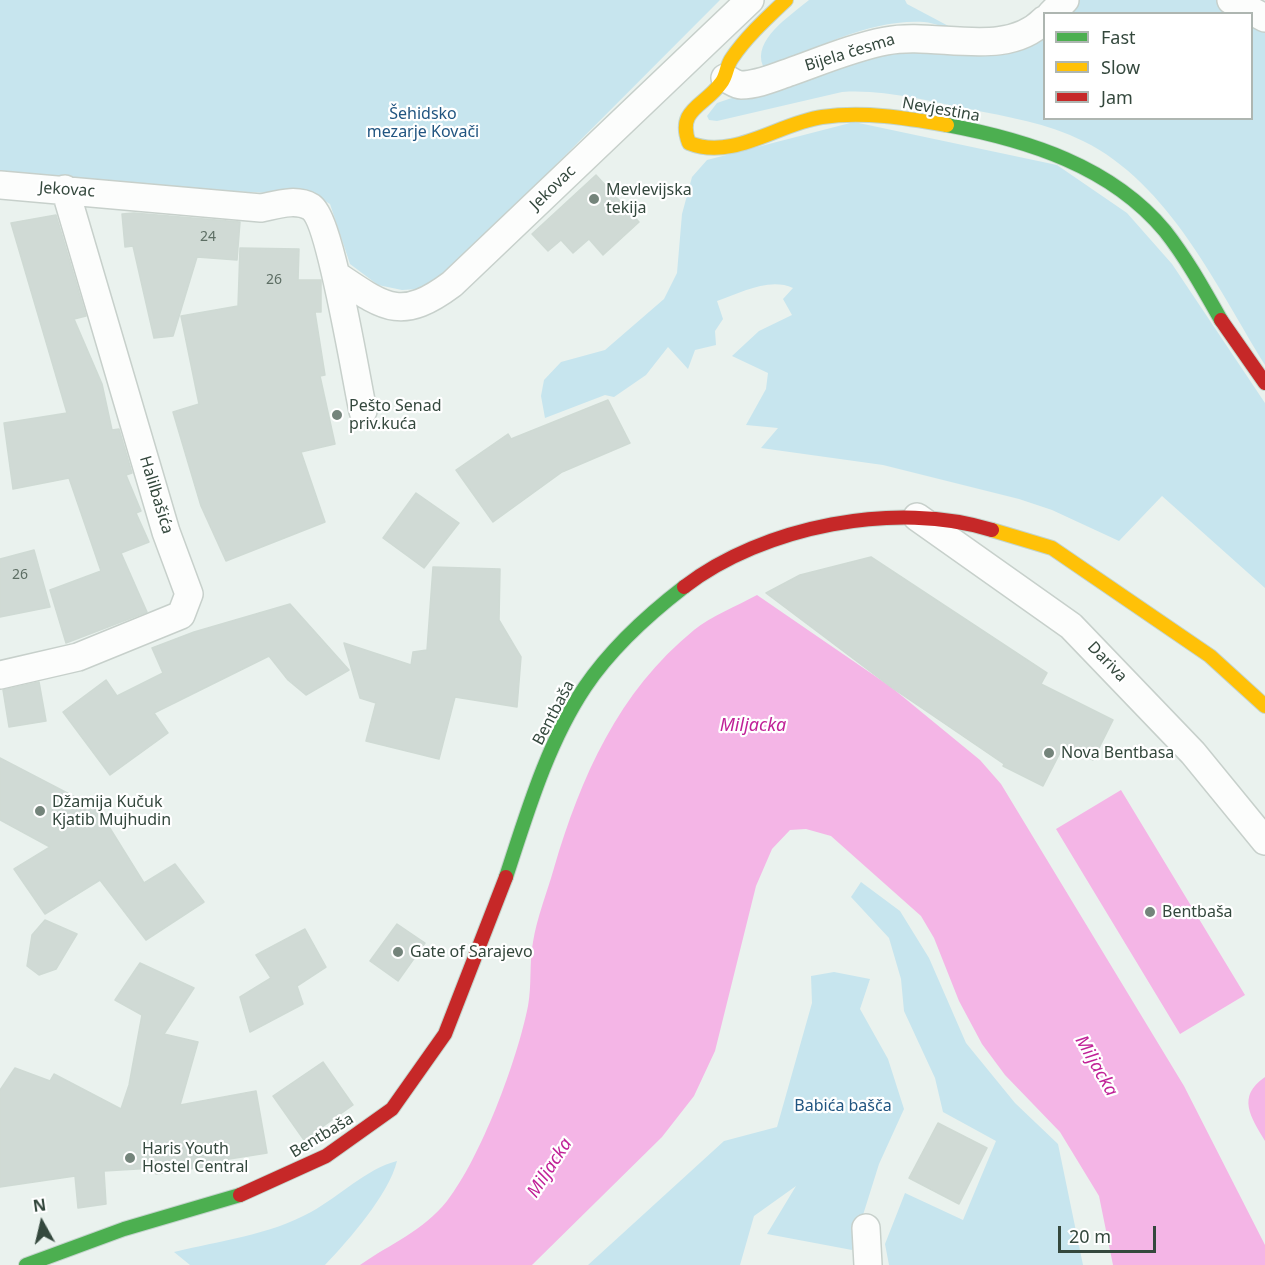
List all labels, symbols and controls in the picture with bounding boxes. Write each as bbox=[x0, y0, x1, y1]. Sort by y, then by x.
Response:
legend bbox=[1043, 12, 1253, 120]
text: Fast bbox=[1101, 25, 1136, 49]
street label: Bijela česma bbox=[803, 30, 897, 76]
text: Slow bbox=[1101, 55, 1140, 79]
text: Jam bbox=[1101, 85, 1133, 109]
street label: Nevjestina bbox=[901, 94, 981, 126]
park label: Šehidsko mezarje Kovači bbox=[367, 104, 479, 142]
street label: Jekovac bbox=[526, 162, 580, 214]
street label: Jekovac bbox=[38, 178, 96, 202]
place label: Mevlevijska tekija bbox=[606, 180, 692, 218]
marker: Mevlevijska tekija bbox=[587, 192, 601, 206]
house number: 24 bbox=[200, 229, 216, 245]
house number: 26 bbox=[266, 272, 282, 288]
place label: Pešto Senad priv.kuća bbox=[349, 396, 441, 434]
marker: Pešto Senad priv.kuća bbox=[330, 408, 344, 422]
street label: Halilbašića bbox=[135, 454, 177, 536]
house number: 26 bbox=[12, 567, 28, 583]
street label: Dariva bbox=[1083, 638, 1131, 686]
street label: Bentbaša bbox=[529, 677, 579, 749]
water label: Miljacka bbox=[720, 715, 786, 737]
place label: Nova Bentbasa bbox=[1061, 743, 1174, 763]
marker: Nova Bentbasa bbox=[1042, 746, 1056, 760]
place label: Džamija Kučuk Kjatib Mujhudin bbox=[52, 792, 171, 830]
marker: Džamija Kučuk Kjatib Mujhudin bbox=[33, 804, 47, 818]
place label: Bentbaša bbox=[1162, 902, 1233, 922]
marker: Bentbaša bbox=[1143, 905, 1157, 919]
place label: Gate of Sarajevo bbox=[410, 942, 533, 962]
marker: Gate of Sarajevo bbox=[391, 945, 405, 959]
water label: Miljacka bbox=[1070, 1032, 1122, 1100]
park label: Babića bašča bbox=[794, 1096, 892, 1116]
street label: Bentbaša bbox=[287, 1110, 357, 1162]
water label: Miljacka bbox=[523, 1134, 577, 1202]
place label: Haris Youth Hostel Central bbox=[142, 1139, 248, 1177]
marker: Haris Youth Hostel Central bbox=[123, 1151, 137, 1165]
north arrow bbox=[12, 1193, 72, 1253]
text: N bbox=[32, 1193, 47, 1217]
scale bar bbox=[1061, 1214, 1158, 1252]
text: 20 m bbox=[1069, 1224, 1111, 1248]

